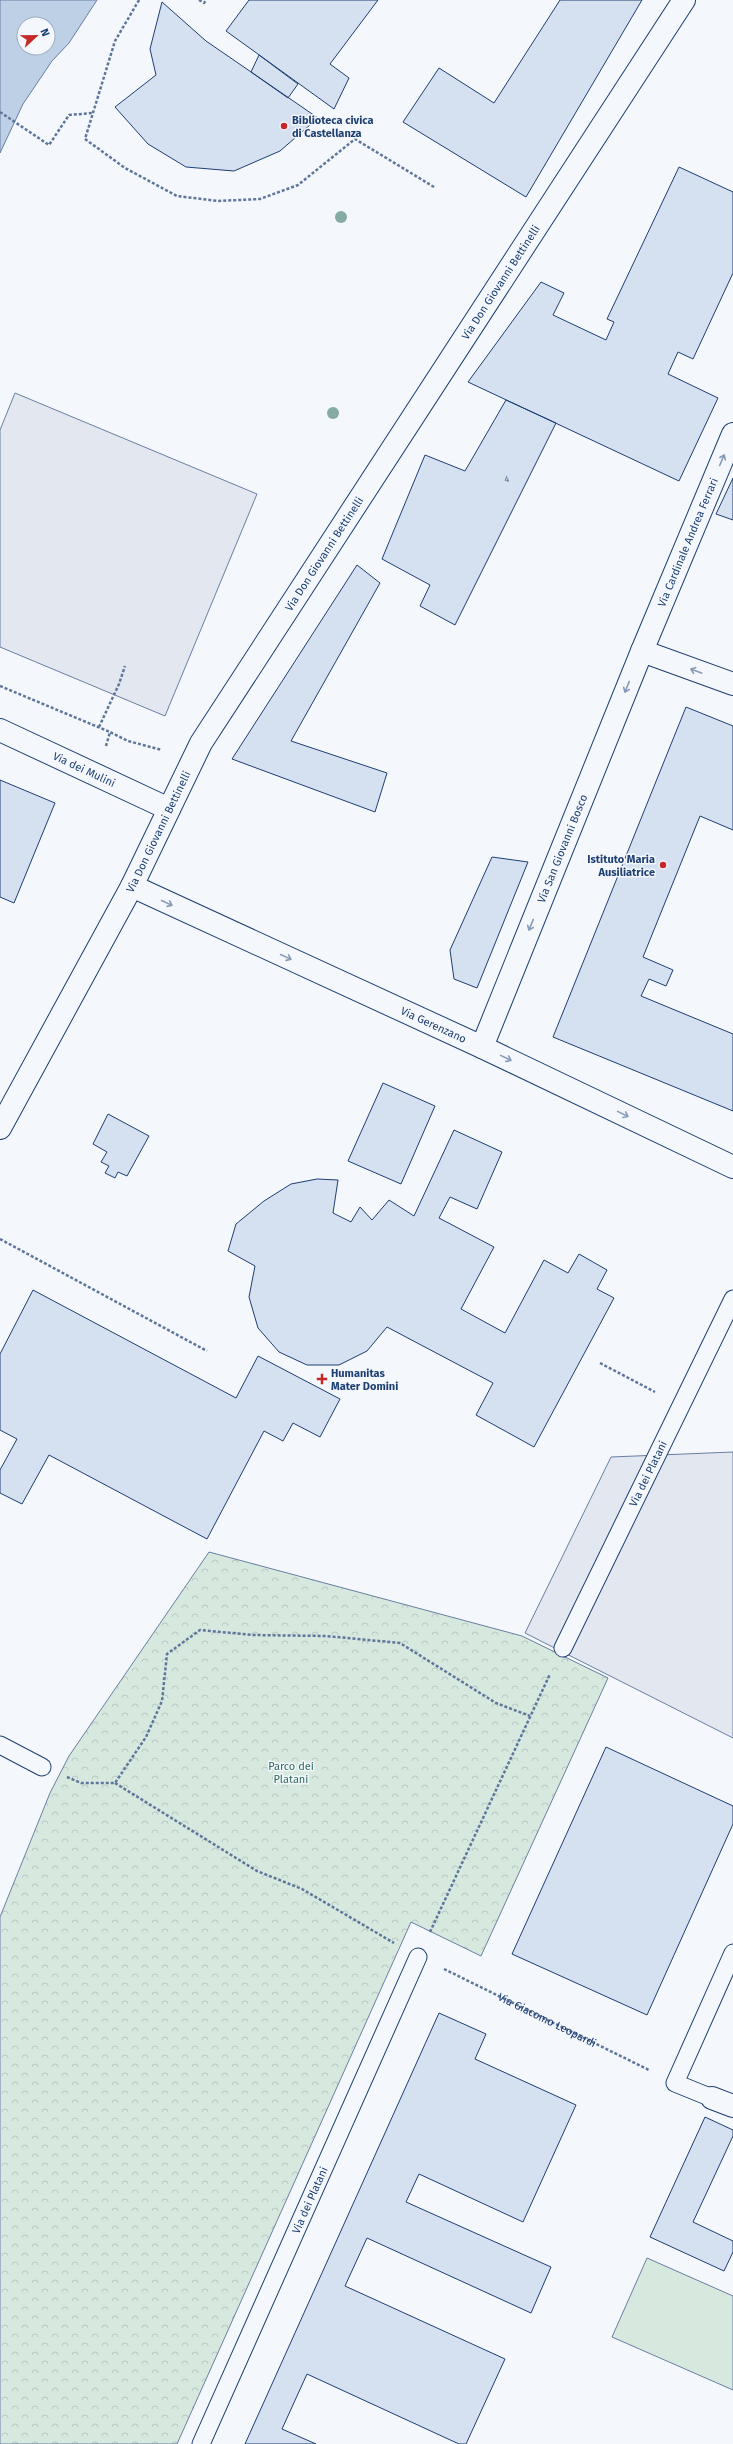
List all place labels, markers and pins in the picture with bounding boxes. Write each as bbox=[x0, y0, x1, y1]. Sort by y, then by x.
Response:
place label: Biblioteca civica di Castellanza bbox=[292, 114, 373, 140]
marker: Biblioteca civica di Castellanza bbox=[279, 121, 289, 131]
place label: Istituto Maria Ausiliatrice bbox=[587, 853, 655, 879]
marker: Istituto Maria Ausiliatrice bbox=[658, 860, 668, 870]
place label: Humanitas Mater Domini bbox=[331, 1367, 398, 1393]
marker: Humanitas Mater Domini bbox=[316, 1373, 328, 1385]

